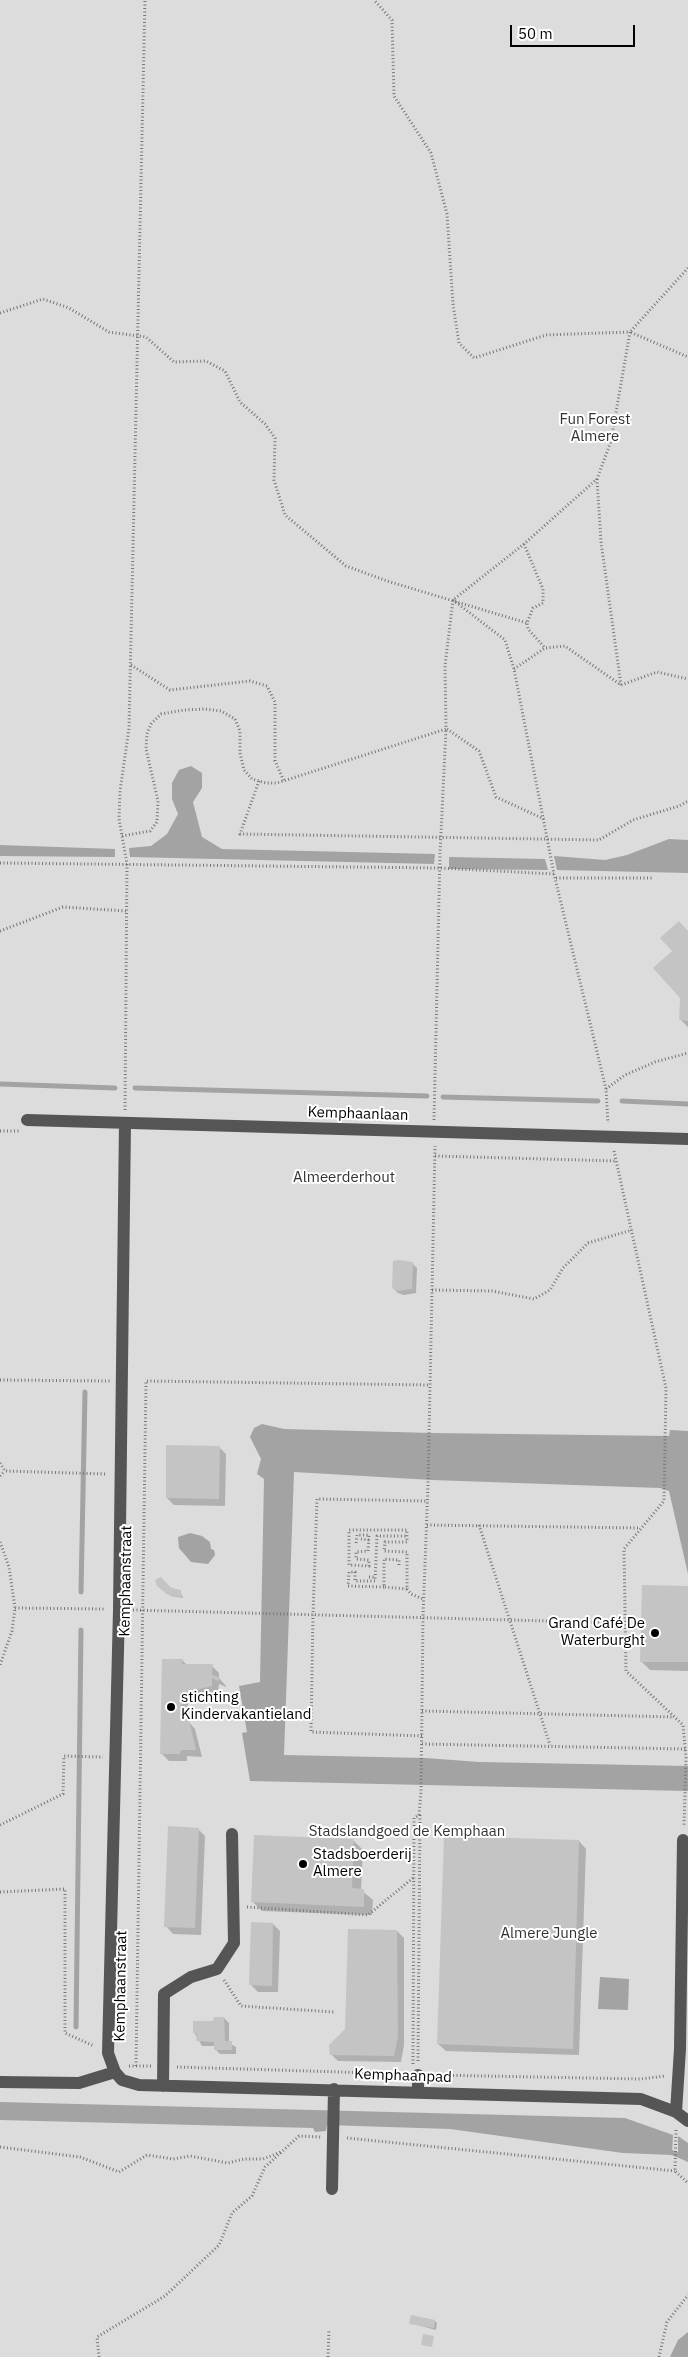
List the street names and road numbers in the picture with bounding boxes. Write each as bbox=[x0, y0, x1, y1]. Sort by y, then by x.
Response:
street label: Kemphaanlaan bbox=[307, 1103, 409, 1125]
street label: Kemphaanstraat bbox=[116, 1525, 136, 1637]
street label: Kemphaanstraat bbox=[111, 1930, 131, 2042]
street label: Kemphaanpad bbox=[354, 2065, 452, 2087]

